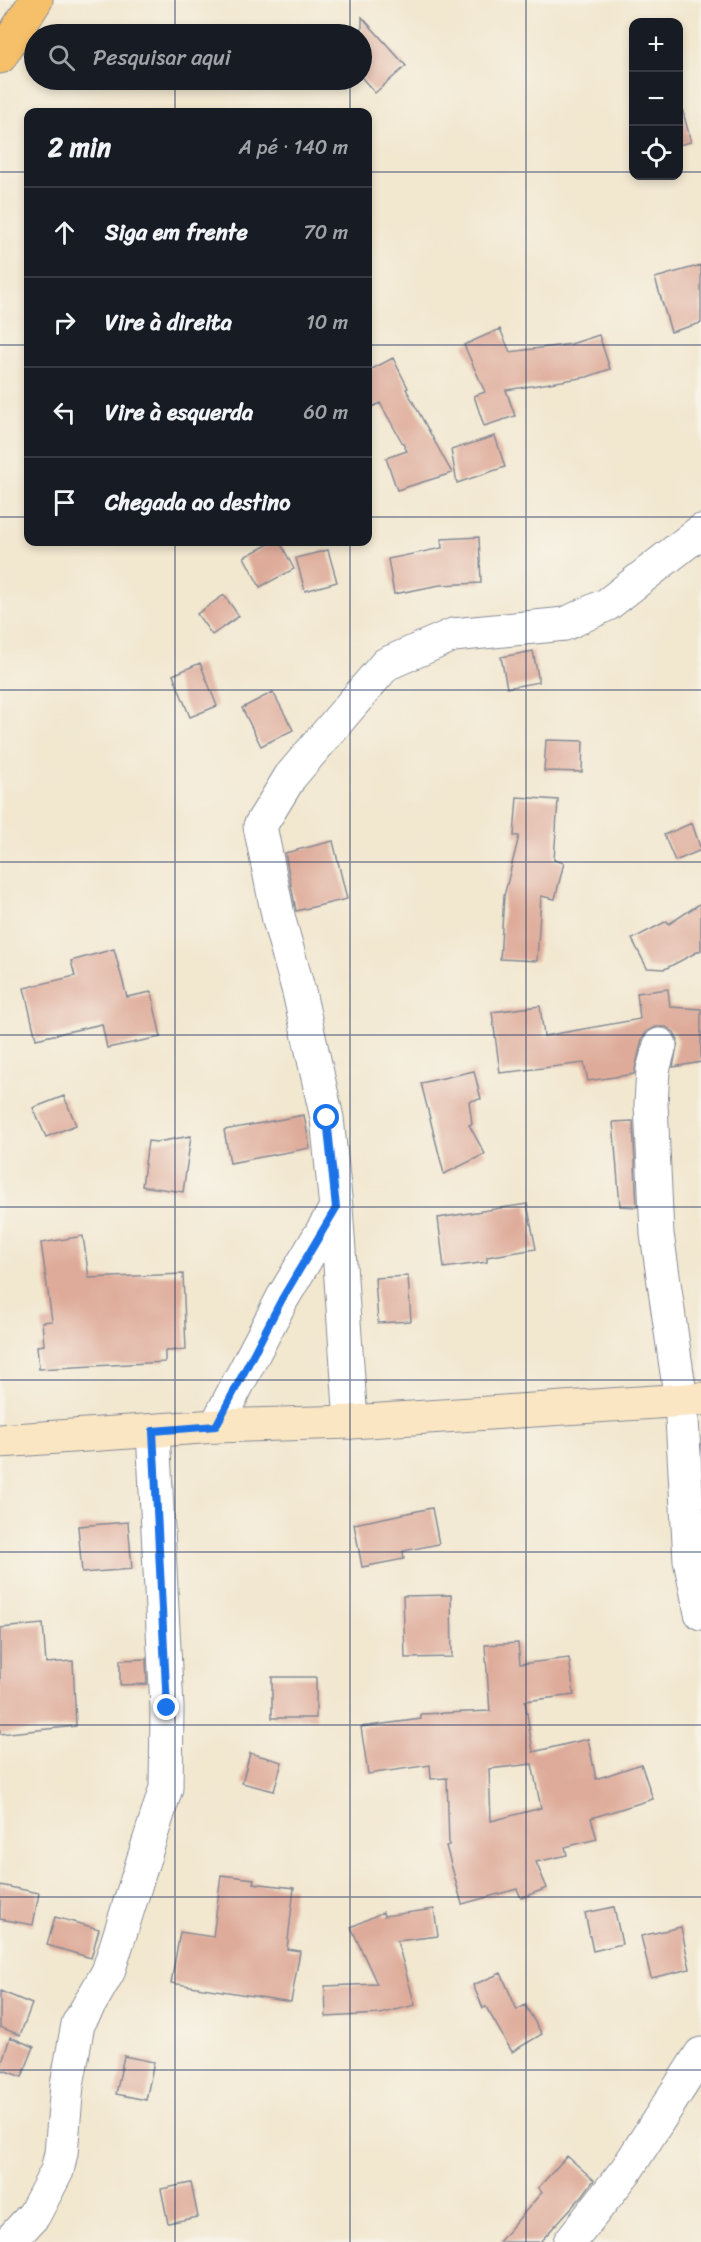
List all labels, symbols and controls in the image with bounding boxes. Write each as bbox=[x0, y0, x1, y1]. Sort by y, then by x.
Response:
map controls bbox=[629, 18, 683, 180]
button: + bbox=[629, 18, 683, 72]
search box bbox=[24, 24, 372, 90]
text: Pesquisar aqui bbox=[93, 38, 231, 77]
icon: search bbox=[45, 41, 78, 74]
button: − bbox=[629, 72, 683, 126]
text: 2 min bbox=[48, 124, 111, 170]
button: locate bbox=[629, 126, 683, 180]
text: A pé · 140 m bbox=[239, 130, 348, 165]
text: Siga em frente bbox=[105, 213, 248, 252]
text: 70 m bbox=[303, 215, 348, 250]
icon: ahead bbox=[48, 216, 81, 249]
text: Vire à direita bbox=[105, 303, 232, 342]
text: 10 m bbox=[306, 305, 348, 340]
icon: right bbox=[48, 306, 81, 339]
text: Vire à esquerda bbox=[105, 393, 253, 432]
text: 60 m bbox=[303, 395, 348, 430]
icon: left bbox=[48, 396, 81, 429]
text: Chegada ao destino bbox=[105, 483, 290, 522]
icon: arrive bbox=[48, 486, 81, 519]
route start bbox=[313, 1104, 339, 1130]
route end bbox=[153, 1694, 179, 1720]

